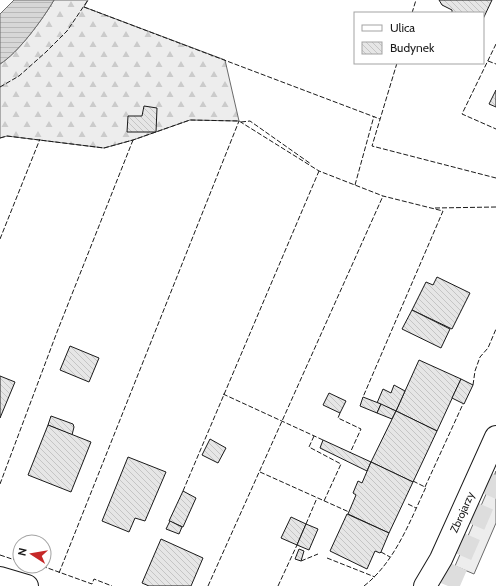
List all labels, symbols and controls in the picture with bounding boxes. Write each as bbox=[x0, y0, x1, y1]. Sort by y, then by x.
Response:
legend bbox=[354, 12, 484, 64]
text: Ulica bbox=[390, 20, 415, 35]
text: Budynek bbox=[390, 40, 435, 55]
street label: Zbrojarzy bbox=[447, 489, 477, 535]
north arrow bbox=[12, 534, 52, 574]
text: N bbox=[15, 547, 30, 557]

